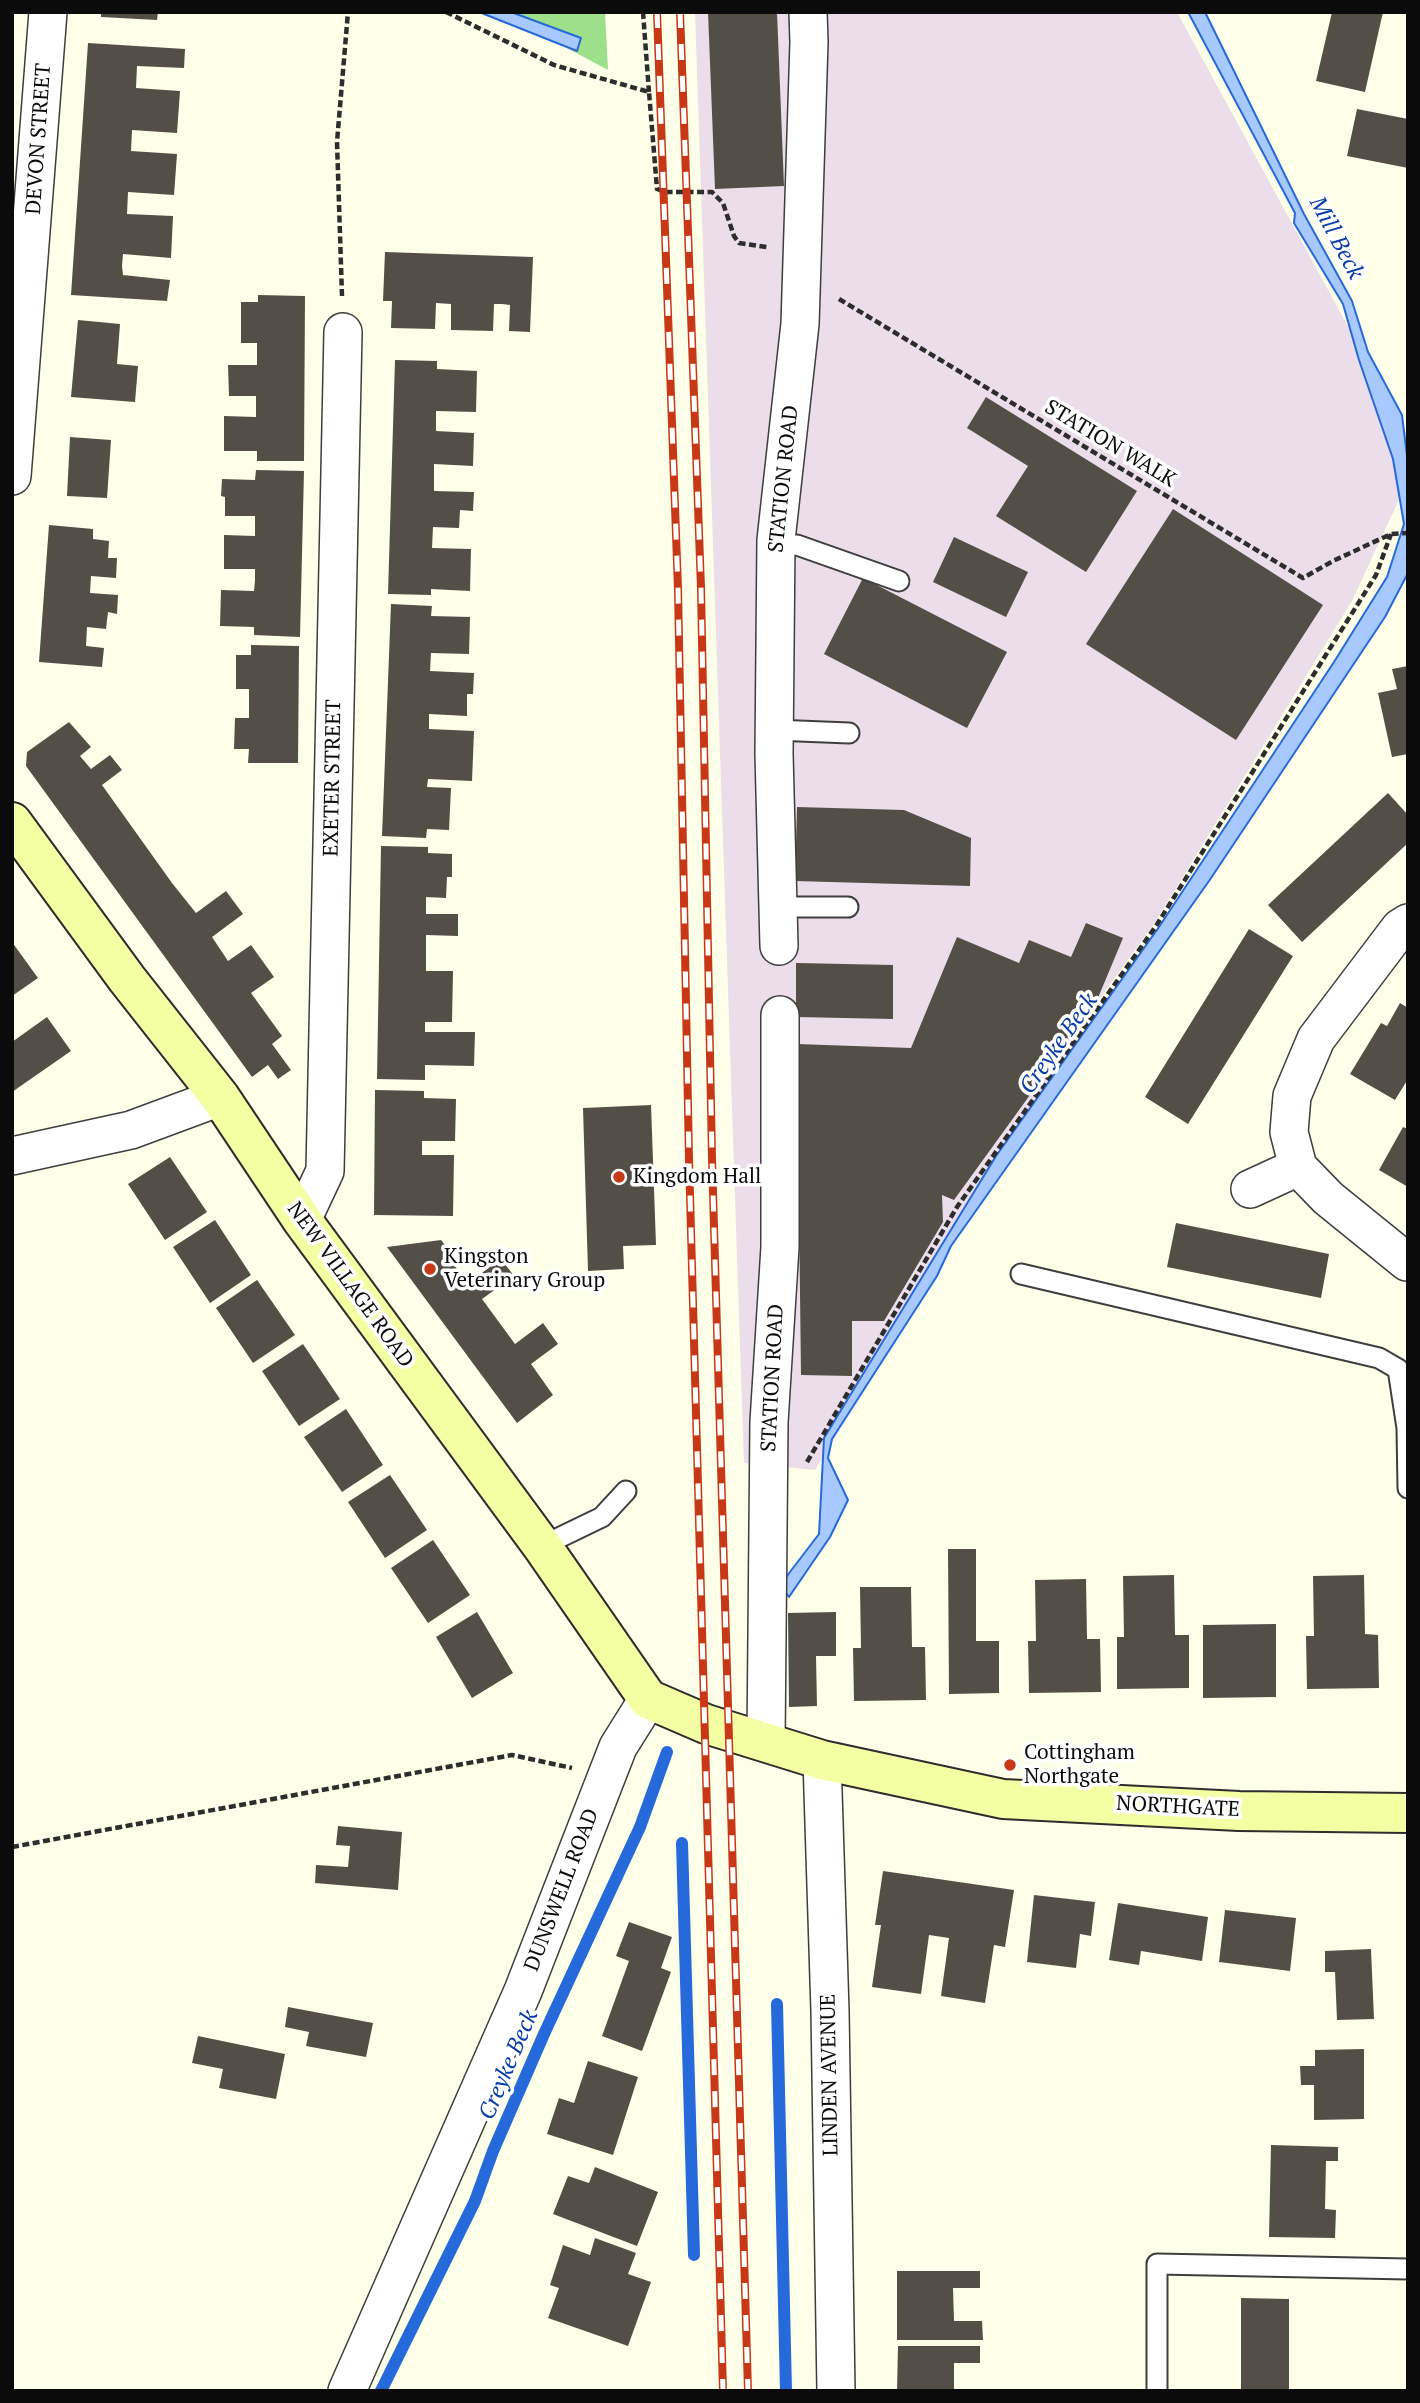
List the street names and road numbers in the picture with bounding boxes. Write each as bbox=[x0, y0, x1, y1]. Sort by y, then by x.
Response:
street label: DEVON STREET bbox=[21, 62, 57, 216]
street label: STATION WALK bbox=[1040, 395, 1180, 493]
street label: STATION ROAD bbox=[764, 404, 804, 554]
street label: EXETER STREET bbox=[319, 699, 347, 857]
street label: NEW VILLAGE ROAD bbox=[281, 1197, 419, 1373]
street label: STATION ROAD bbox=[757, 1303, 789, 1453]
street label: NORTHGATE bbox=[1115, 1791, 1241, 1823]
street label: DUNSWELL ROAD bbox=[519, 1805, 605, 1975]
street label: LINDEN AVENUE bbox=[816, 1994, 844, 2156]

